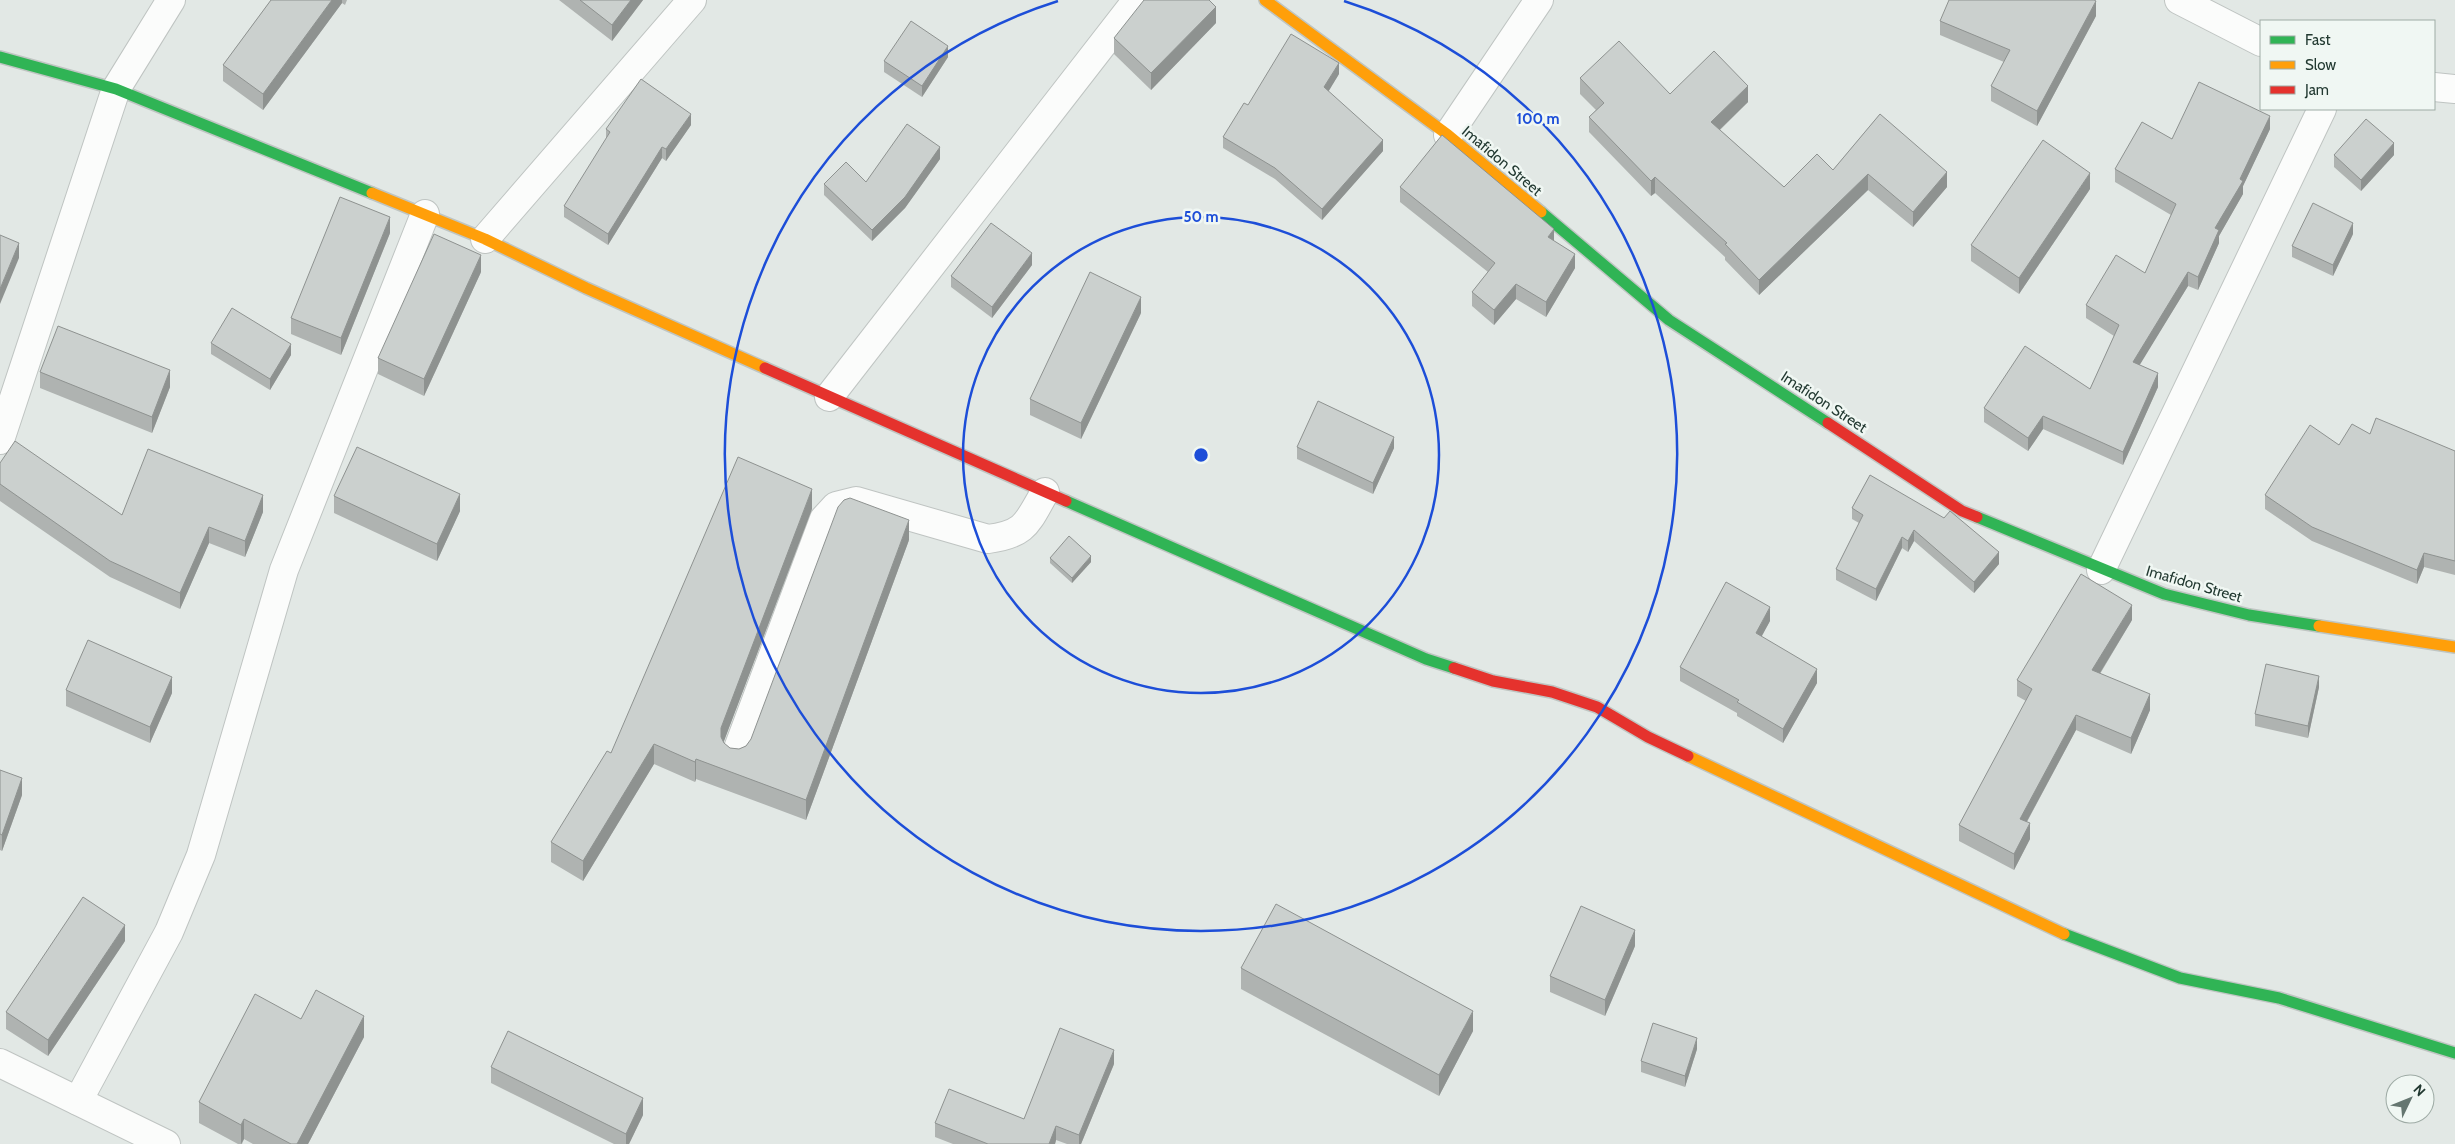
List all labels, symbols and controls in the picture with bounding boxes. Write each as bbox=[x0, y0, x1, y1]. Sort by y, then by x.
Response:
legend bbox=[2260, 20, 2435, 110]
text: Fast bbox=[2305, 31, 2330, 49]
text: Slow bbox=[2305, 56, 2336, 74]
text: Jam bbox=[2304, 81, 2329, 99]
text: 100 m bbox=[1516, 110, 1560, 128]
street label: Imafidon Street bbox=[1458, 122, 1546, 200]
text: 50 m bbox=[1183, 208, 1219, 226]
street label: Imafidon Street bbox=[1778, 367, 1870, 437]
centre of rings bbox=[1192, 446, 1210, 464]
street label: Imafidon Street bbox=[2144, 562, 2244, 606]
north arrow bbox=[2385, 1074, 2435, 1124]
text: N bbox=[2410, 1080, 2429, 1100]

